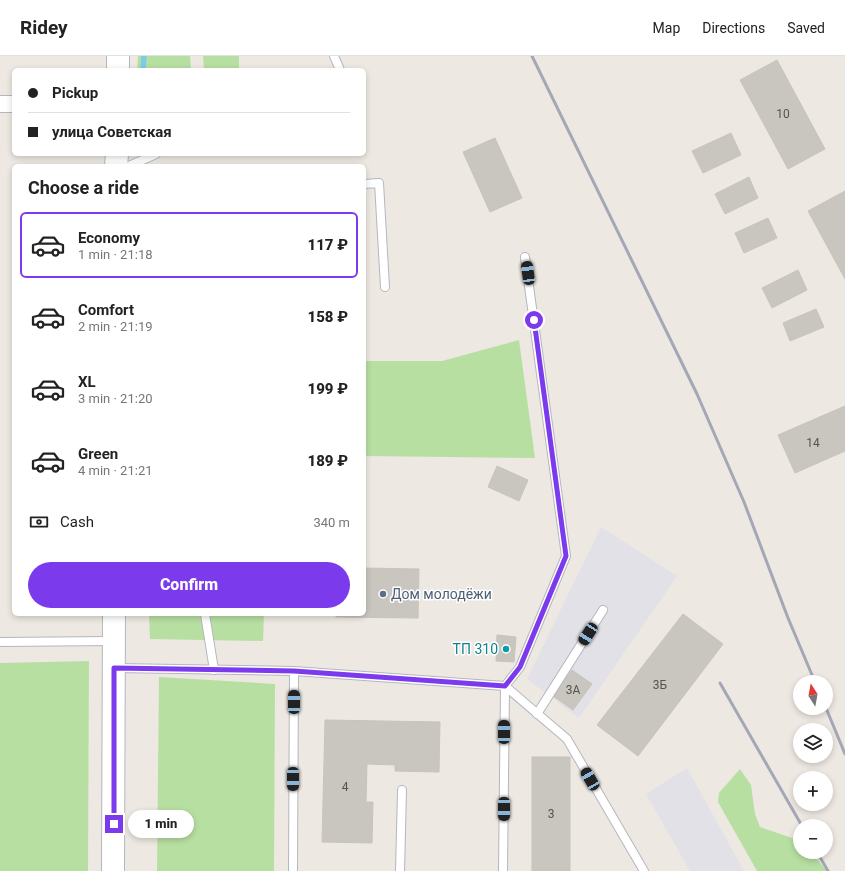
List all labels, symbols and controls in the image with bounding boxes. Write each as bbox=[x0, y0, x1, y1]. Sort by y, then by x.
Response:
text: Ridey bbox=[20, 16, 68, 39]
text: Map bbox=[653, 20, 680, 36]
text: Directions bbox=[702, 20, 765, 36]
text: Saved bbox=[787, 20, 825, 36]
text: Pickup bbox=[52, 84, 98, 102]
house number: 10 bbox=[776, 107, 790, 121]
text: улица Советская bbox=[52, 123, 172, 141]
text: Choose a ride bbox=[28, 177, 139, 198]
icon: car bbox=[30, 227, 66, 263]
text: Economy bbox=[78, 229, 140, 247]
text: 117 ₽ bbox=[308, 236, 348, 254]
text: 1 min · 21:18 bbox=[78, 247, 153, 262]
car bbox=[520, 260, 536, 286]
icon: car bbox=[30, 299, 66, 335]
text: Comfort bbox=[78, 301, 134, 319]
text: 158 ₽ bbox=[308, 308, 348, 326]
route start bbox=[525, 311, 543, 329]
text: 2 min · 21:19 bbox=[78, 319, 153, 334]
icon: car bbox=[30, 371, 66, 407]
text: XL bbox=[78, 373, 96, 391]
text: 199 ₽ bbox=[308, 380, 348, 398]
text: 3 min · 21:20 bbox=[78, 391, 153, 406]
house number: 14 bbox=[806, 436, 820, 450]
icon: car bbox=[30, 443, 66, 479]
text: Green bbox=[78, 445, 118, 463]
text: 189 ₽ bbox=[308, 452, 348, 470]
text: 4 min · 21:21 bbox=[78, 463, 153, 478]
icon: cash bbox=[28, 511, 50, 533]
text: Cash bbox=[60, 513, 94, 531]
text: 340 m bbox=[313, 515, 350, 530]
button: Confirm bbox=[28, 562, 350, 608]
place label: Дом молодёжи bbox=[391, 586, 492, 602]
marker: Дом молодёжи bbox=[378, 589, 388, 599]
car bbox=[576, 621, 600, 647]
place label: ТП 310 bbox=[453, 641, 498, 657]
marker: ТП 310 bbox=[501, 644, 511, 654]
north arrow bbox=[793, 675, 833, 715]
map controls bbox=[793, 675, 833, 859]
house number: 3Б bbox=[653, 678, 668, 692]
house number: 3А bbox=[566, 683, 580, 697]
car bbox=[288, 690, 300, 714]
car bbox=[498, 720, 510, 744]
button: layers bbox=[793, 723, 833, 763]
car bbox=[579, 766, 601, 792]
car bbox=[287, 767, 299, 791]
button: + bbox=[793, 771, 833, 811]
house number: 4 bbox=[342, 780, 349, 794]
car bbox=[498, 797, 510, 821]
house number: 3 bbox=[548, 807, 554, 821]
callout: 1 min bbox=[128, 810, 194, 838]
route end bbox=[105, 815, 123, 833]
text: 1 min bbox=[145, 816, 177, 831]
button: − bbox=[793, 819, 833, 859]

